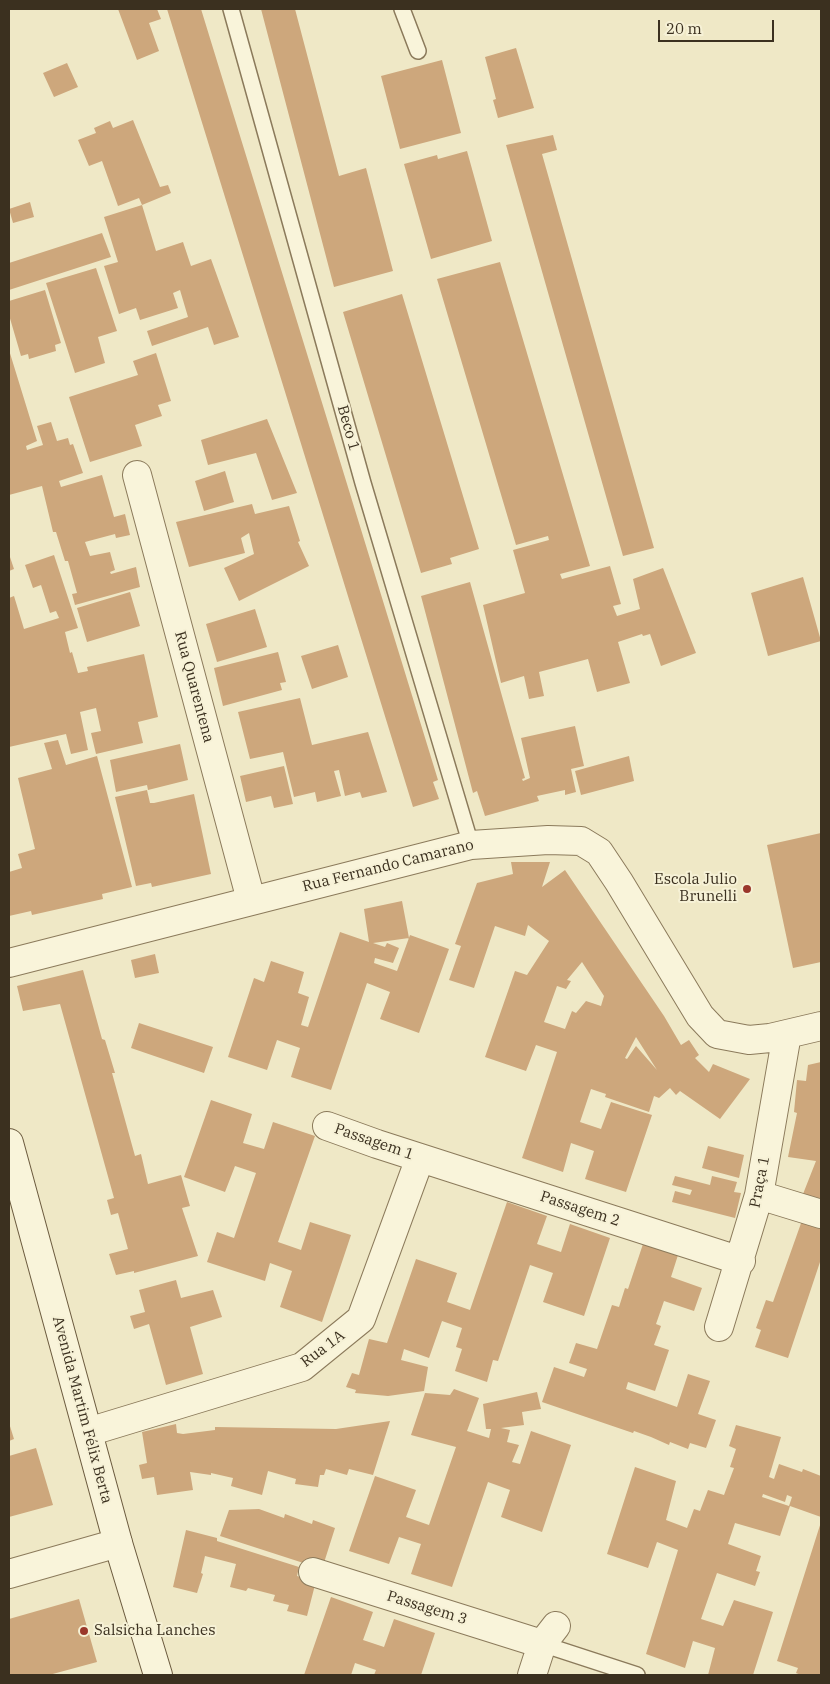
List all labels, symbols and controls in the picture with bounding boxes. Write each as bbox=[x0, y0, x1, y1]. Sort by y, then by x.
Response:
scale bar bbox=[660, 10, 776, 42]
text: 20 m bbox=[666, 19, 702, 38]
street label: Beco 1 bbox=[333, 403, 363, 453]
street label: Rua Quarentena bbox=[170, 629, 218, 745]
street label: Rua Fernando Camarano bbox=[300, 836, 476, 896]
place label: Escola Julio Brunelli bbox=[654, 871, 737, 906]
marker: Escola Julio Brunelli bbox=[741, 883, 753, 895]
street label: Passagem 1 bbox=[332, 1120, 416, 1164]
street label: Praça 1 bbox=[746, 1155, 774, 1209]
street label: Passagem 2 bbox=[538, 1188, 622, 1230]
street label: Avenida Martim Félix Berta bbox=[48, 1314, 116, 1506]
street label: Rua 1A bbox=[298, 1327, 348, 1371]
street label: Passagem 3 bbox=[385, 1587, 469, 1629]
place label: Salsicha Lanches bbox=[94, 1622, 215, 1640]
marker: Salsicha Lanches bbox=[78, 1625, 90, 1637]

